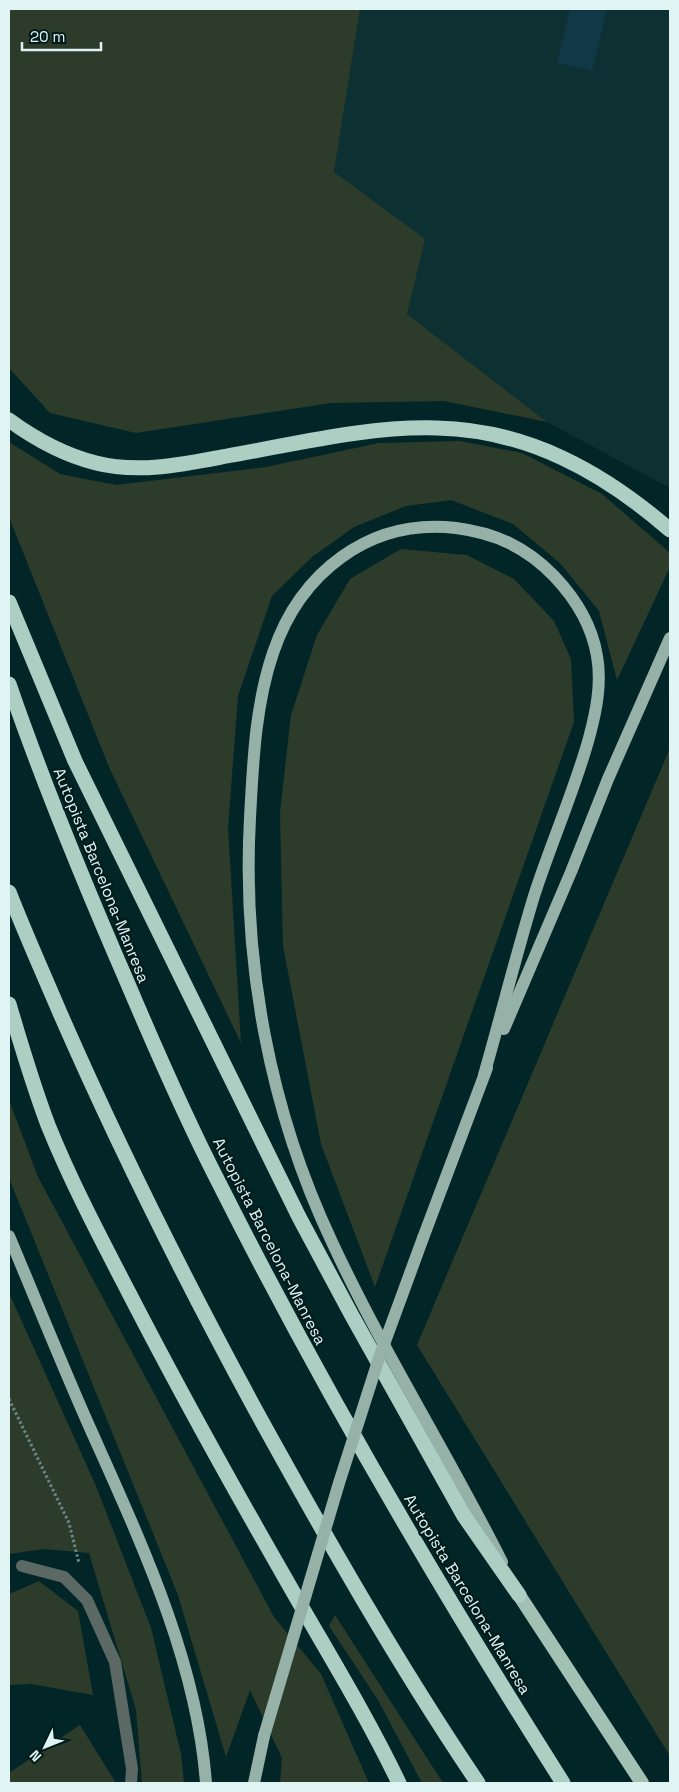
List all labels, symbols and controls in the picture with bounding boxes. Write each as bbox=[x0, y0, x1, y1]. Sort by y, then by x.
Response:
scale bar bbox=[22, 20, 101, 52]
text: 20 m bbox=[30, 27, 65, 46]
street label: Autopista Barcelona-Manresa bbox=[49, 765, 154, 986]
street label: Autopista Barcelona-Manresa bbox=[208, 1134, 331, 1349]
street label: Autopista Barcelona-Manresa bbox=[399, 1490, 536, 1698]
north arrow bbox=[20, 1722, 70, 1772]
text: N bbox=[26, 1746, 45, 1765]

